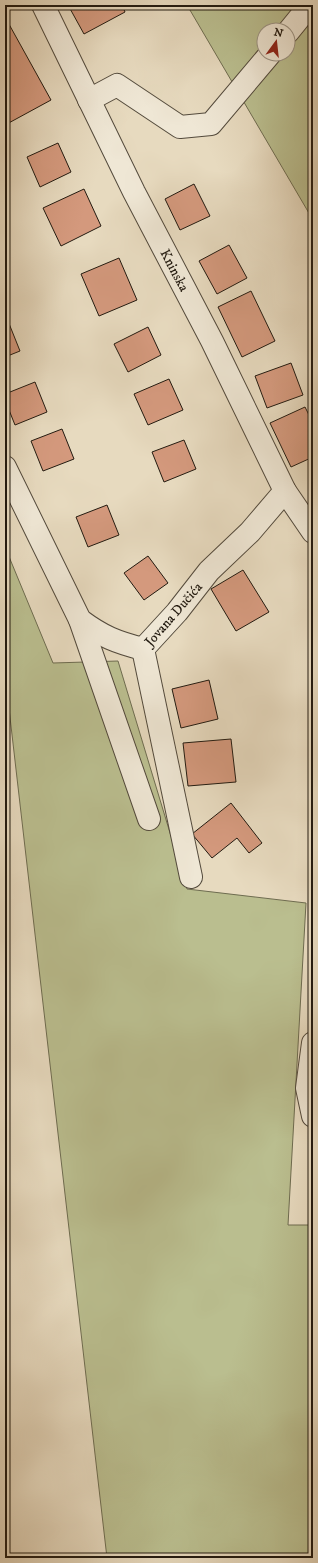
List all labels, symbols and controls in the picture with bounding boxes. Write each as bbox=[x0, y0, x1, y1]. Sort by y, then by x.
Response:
north arrow bbox=[256, 22, 296, 62]
text: N bbox=[272, 25, 285, 41]
street label: Kninska bbox=[155, 246, 193, 295]
street label: Jovana Dučića bbox=[140, 579, 207, 652]

